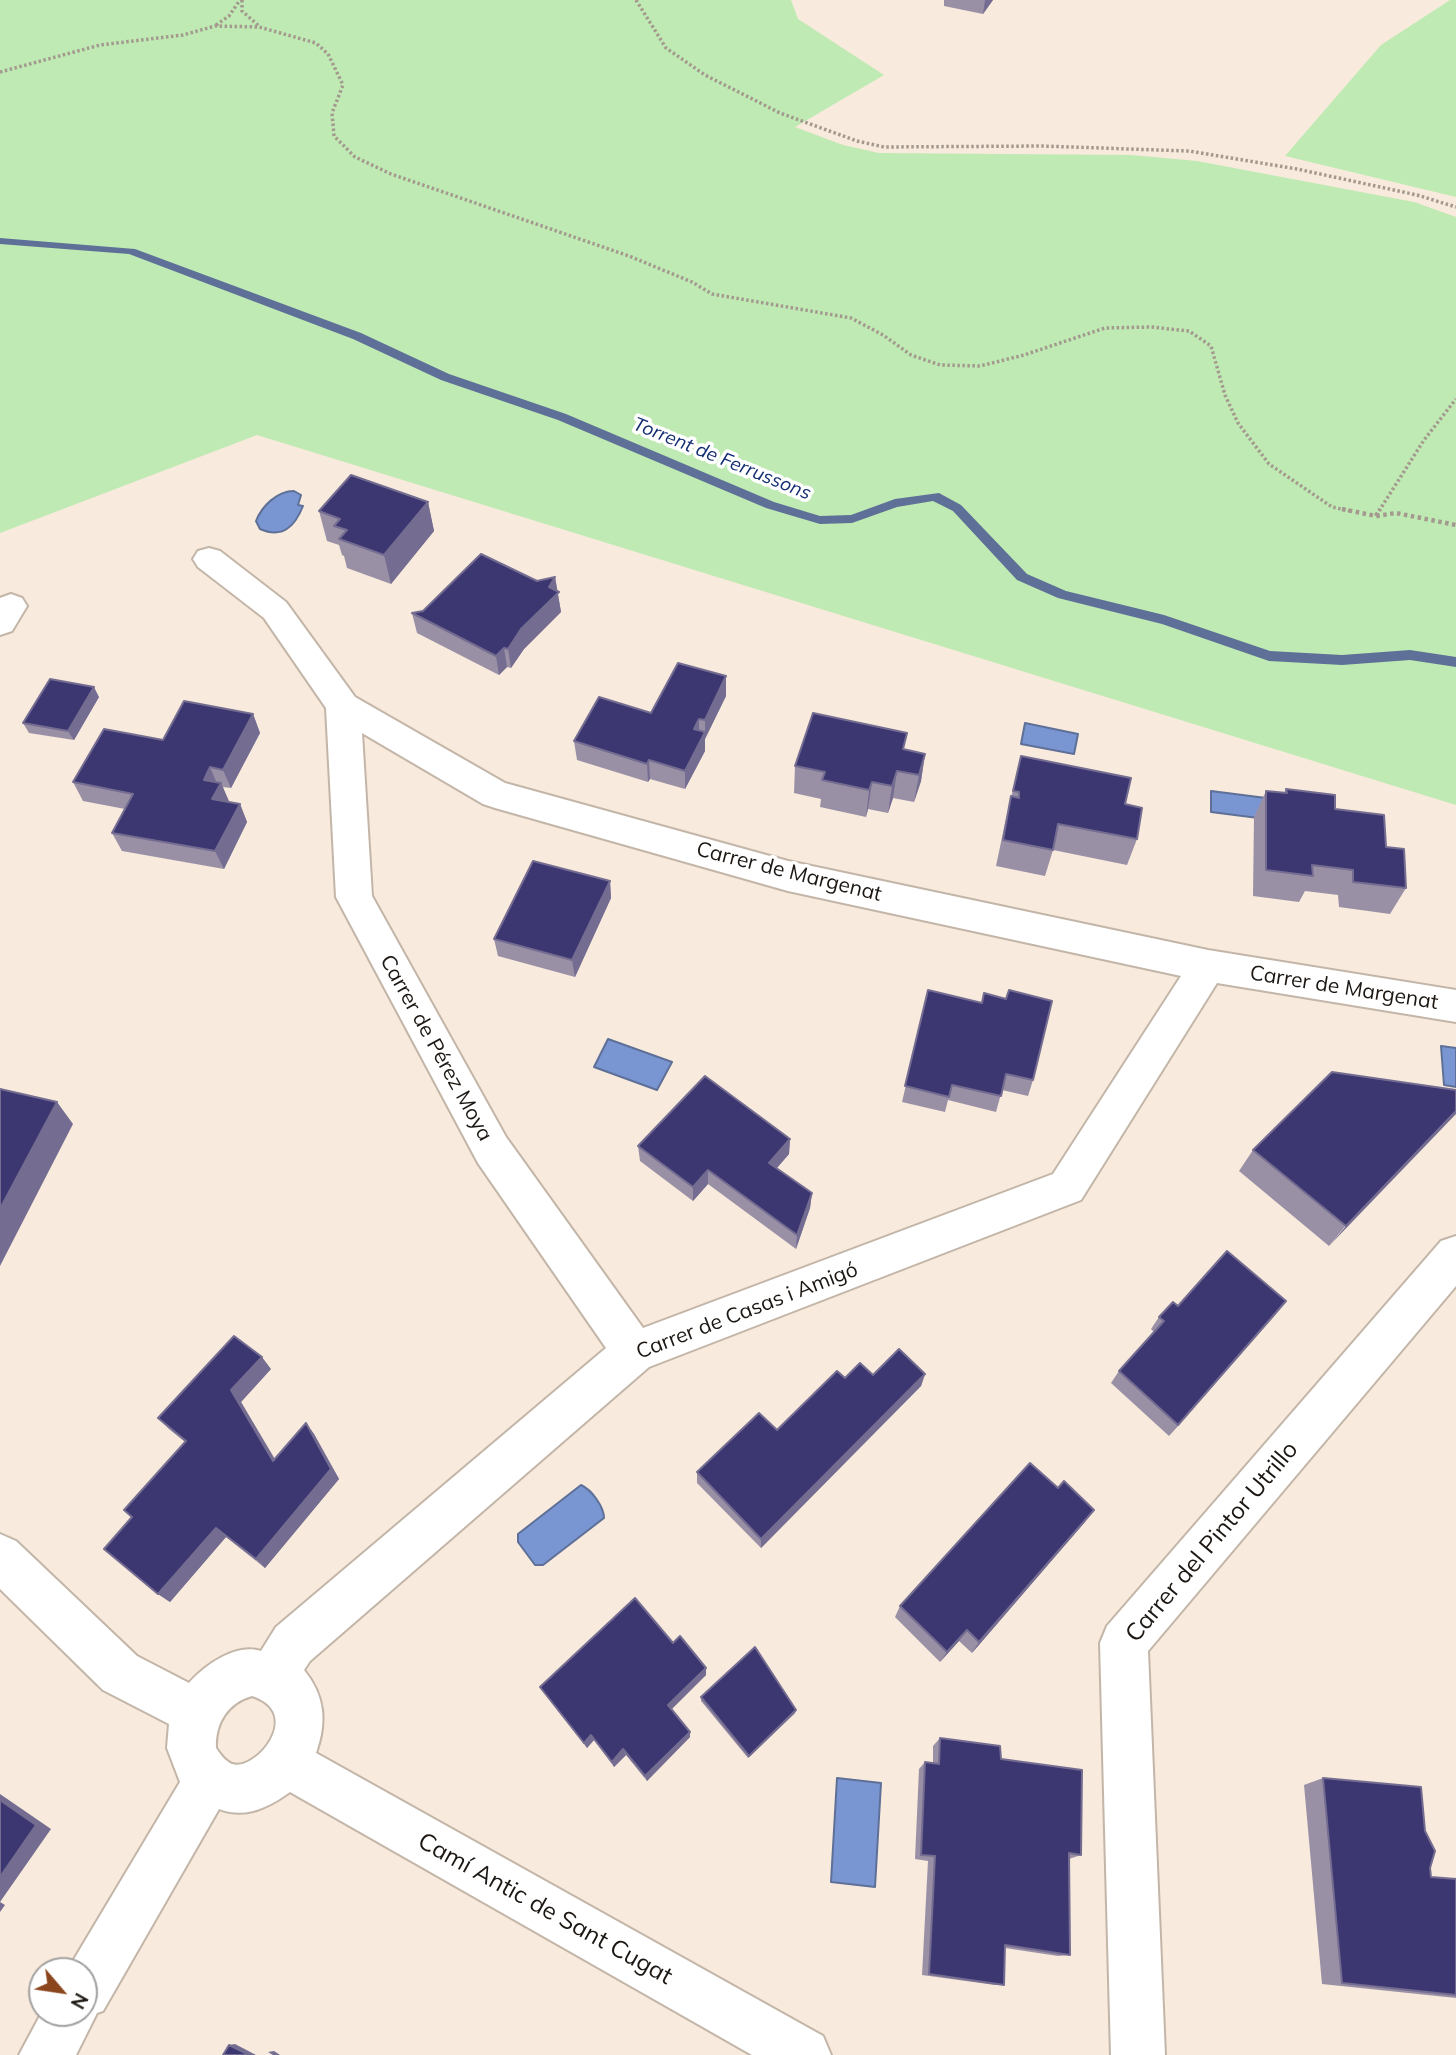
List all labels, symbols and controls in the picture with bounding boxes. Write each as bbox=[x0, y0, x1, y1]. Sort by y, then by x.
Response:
water label: Torrent de Ferrussons bbox=[630, 413, 814, 505]
street label: Carrer de Margenat bbox=[694, 837, 884, 907]
street label: Carrer de Pérez Moya bbox=[374, 950, 498, 1146]
street label: Carrer de Margenat bbox=[1248, 961, 1440, 1015]
street label: Carrer de Casas i Amigó bbox=[633, 1257, 861, 1365]
street label: Carrer del Pintor Utrillo bbox=[1120, 1436, 1304, 1648]
street label: Camí Antic de Sant Cugat bbox=[413, 1827, 677, 1991]
north arrow bbox=[28, 1957, 98, 2027]
text: N bbox=[66, 1989, 94, 2013]

